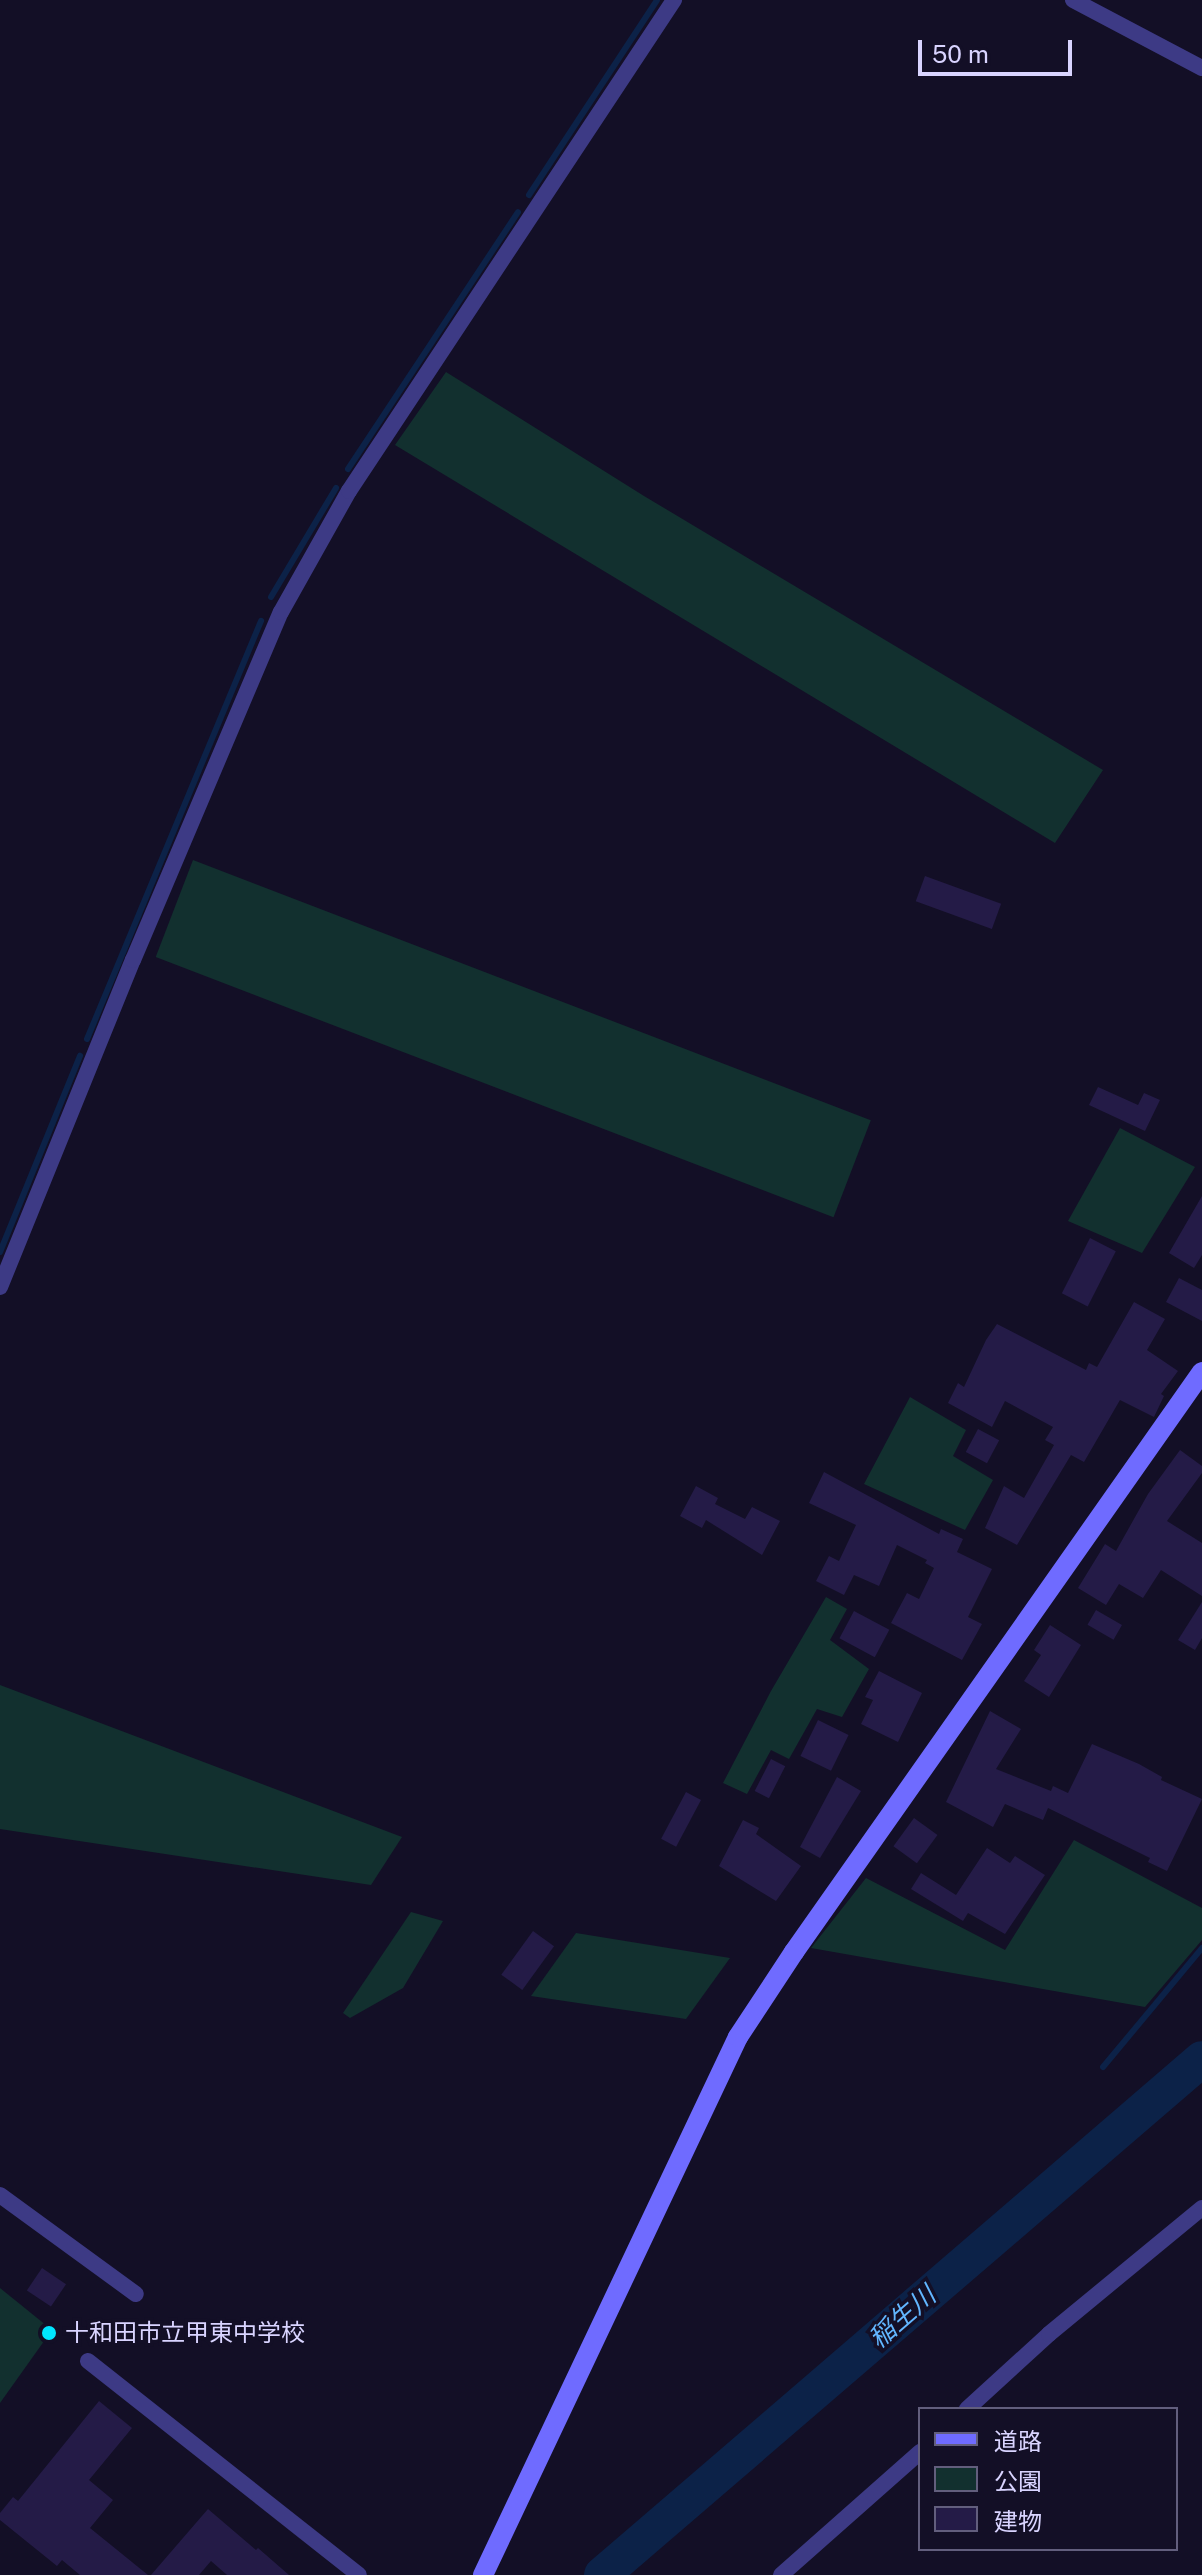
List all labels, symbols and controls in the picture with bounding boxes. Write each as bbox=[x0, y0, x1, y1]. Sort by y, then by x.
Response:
scale bar bbox=[922, 24, 1076, 74]
text: 50 m bbox=[932, 40, 989, 68]
water label: 稲生川 bbox=[862, 2280, 942, 2354]
place label: 十和田市立甲東中学校 bbox=[65, 2319, 305, 2347]
marker: 十和田市立甲東中学校 bbox=[40, 2324, 58, 2342]
legend bbox=[918, 2407, 1178, 2551]
text: 道路 bbox=[994, 2427, 1042, 2455]
text: 公園 bbox=[994, 2467, 1042, 2495]
text: 建物 bbox=[994, 2507, 1042, 2535]

